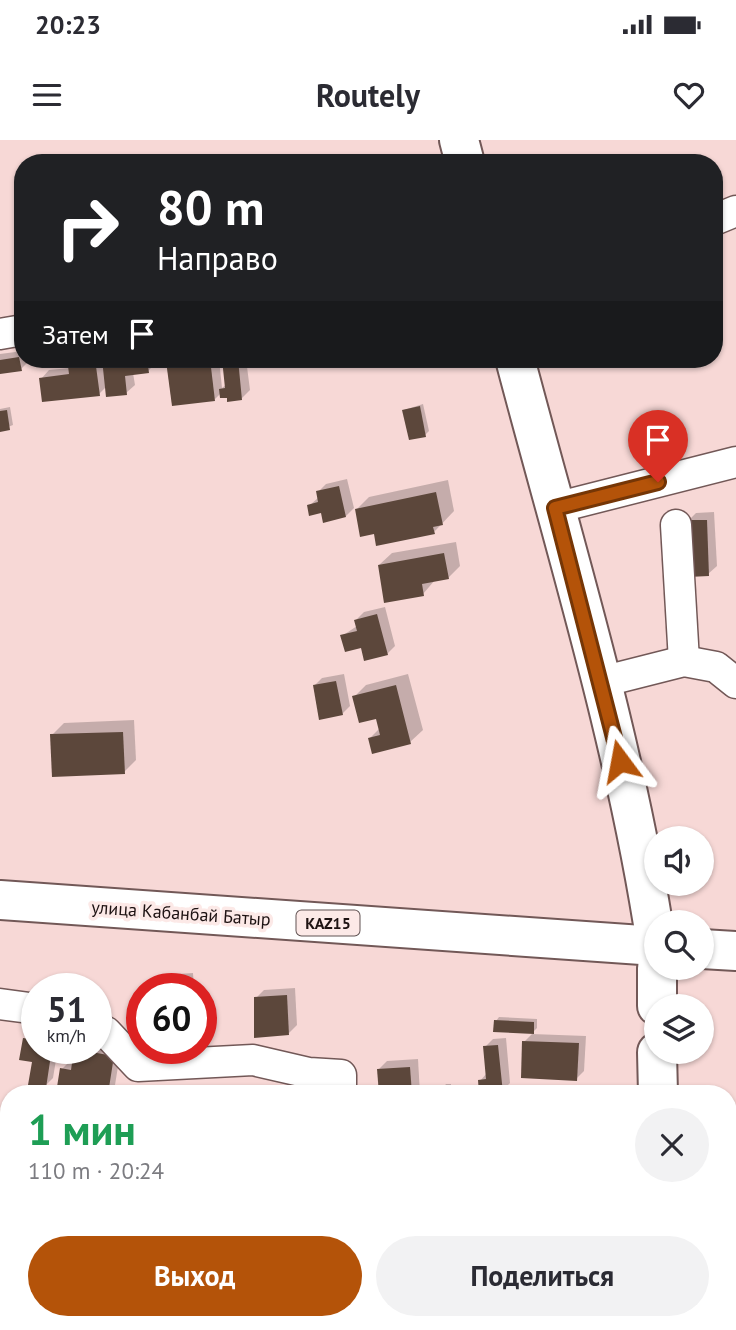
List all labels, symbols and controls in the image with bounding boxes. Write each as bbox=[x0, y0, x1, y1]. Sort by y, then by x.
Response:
text: 20:23 bbox=[35, 8, 101, 41]
text: Routely bbox=[316, 74, 420, 116]
icon: menu bbox=[28, 76, 66, 114]
icon: heart bbox=[670, 76, 708, 114]
text: 80 m bbox=[157, 175, 264, 239]
icon: right bbox=[42, 182, 133, 273]
text: Направо bbox=[157, 237, 278, 279]
icon: arrive bbox=[123, 315, 161, 353]
text: Затем bbox=[42, 318, 109, 351]
pin bbox=[628, 410, 688, 482]
icon: arrive bbox=[639, 421, 677, 459]
position arrow bbox=[583, 724, 657, 798]
map controls bbox=[644, 826, 714, 1064]
button: sound bbox=[644, 826, 714, 896]
street label: улица Кабанбай Батыр bbox=[91, 895, 271, 931]
road number: KAZ15 bbox=[296, 910, 360, 936]
button: search bbox=[644, 910, 714, 980]
speed limit sign: 60 bbox=[126, 973, 217, 1064]
text: 51 bbox=[47, 986, 86, 1032]
button: layers bbox=[644, 994, 714, 1064]
text: km/h bbox=[47, 1024, 86, 1047]
text: 1 мин bbox=[28, 1102, 136, 1157]
button: close bbox=[635, 1108, 709, 1182]
text: 110 m · 20:24 bbox=[28, 1156, 164, 1185]
button: Выход bbox=[28, 1236, 362, 1316]
button: Поделиться bbox=[376, 1236, 709, 1316]

